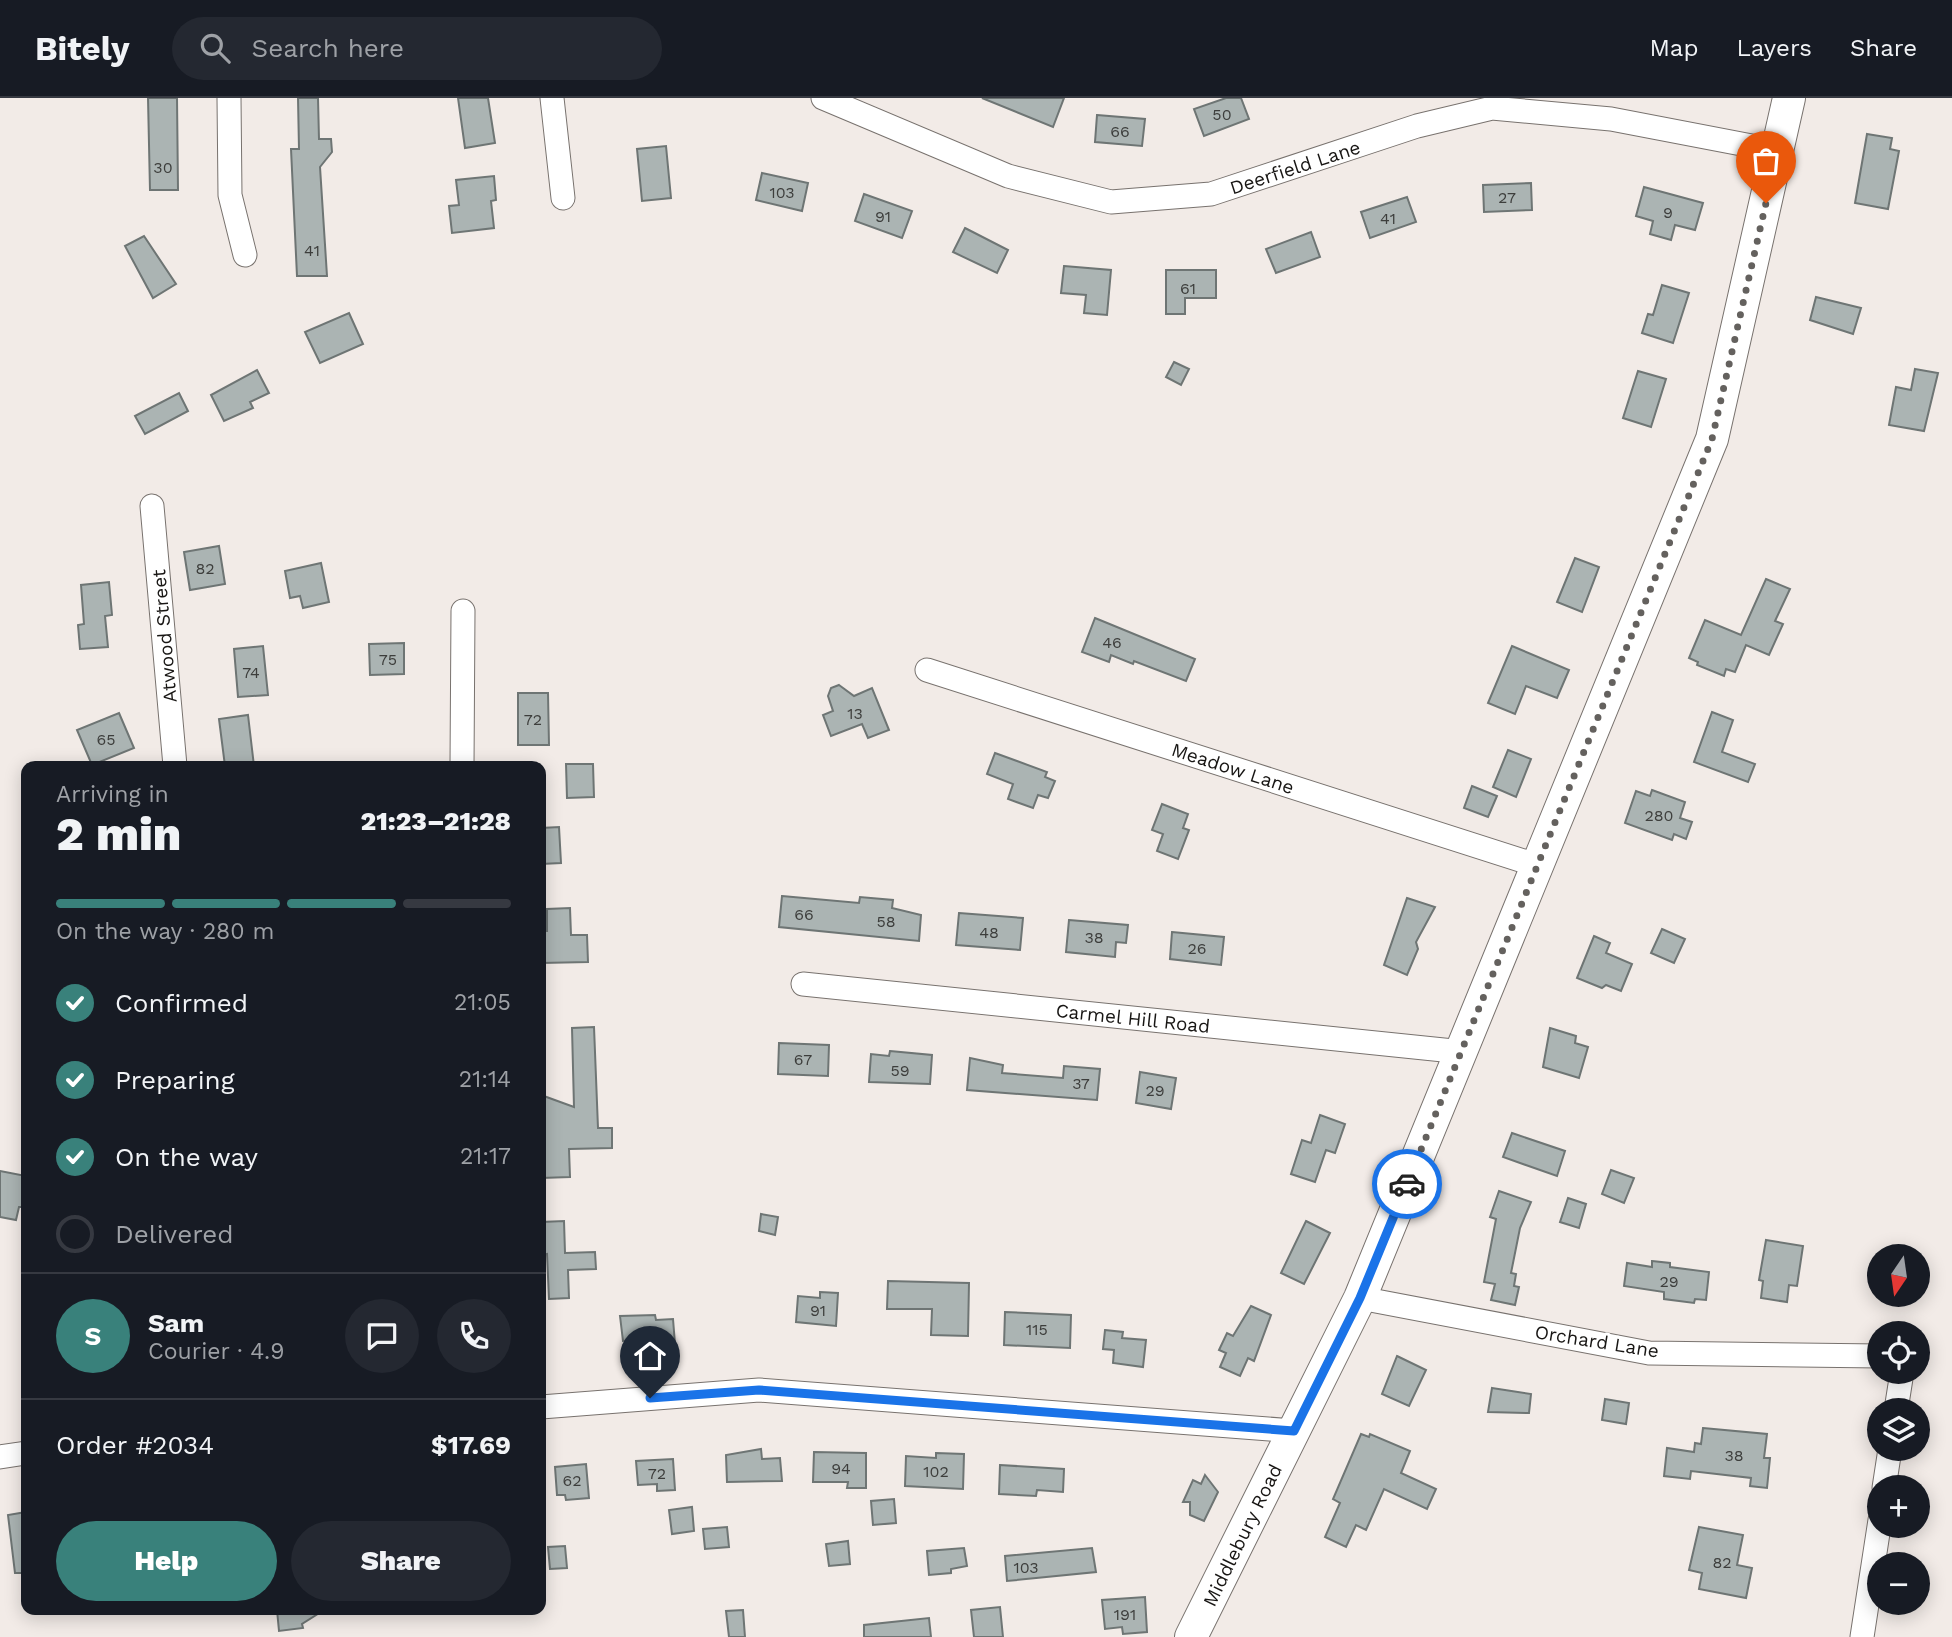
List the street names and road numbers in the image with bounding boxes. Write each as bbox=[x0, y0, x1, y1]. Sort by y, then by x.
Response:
street label: Deerfield Lane bbox=[1227, 136, 1363, 199]
street label: Atwood Street bbox=[147, 568, 182, 704]
street label: Meadow Lane bbox=[1169, 738, 1297, 799]
street label: Carmel Hill Road bbox=[1055, 999, 1211, 1038]
street label: Orchard Lane bbox=[1533, 1320, 1661, 1363]
street label: Middlebury Road bbox=[1198, 1460, 1287, 1610]

